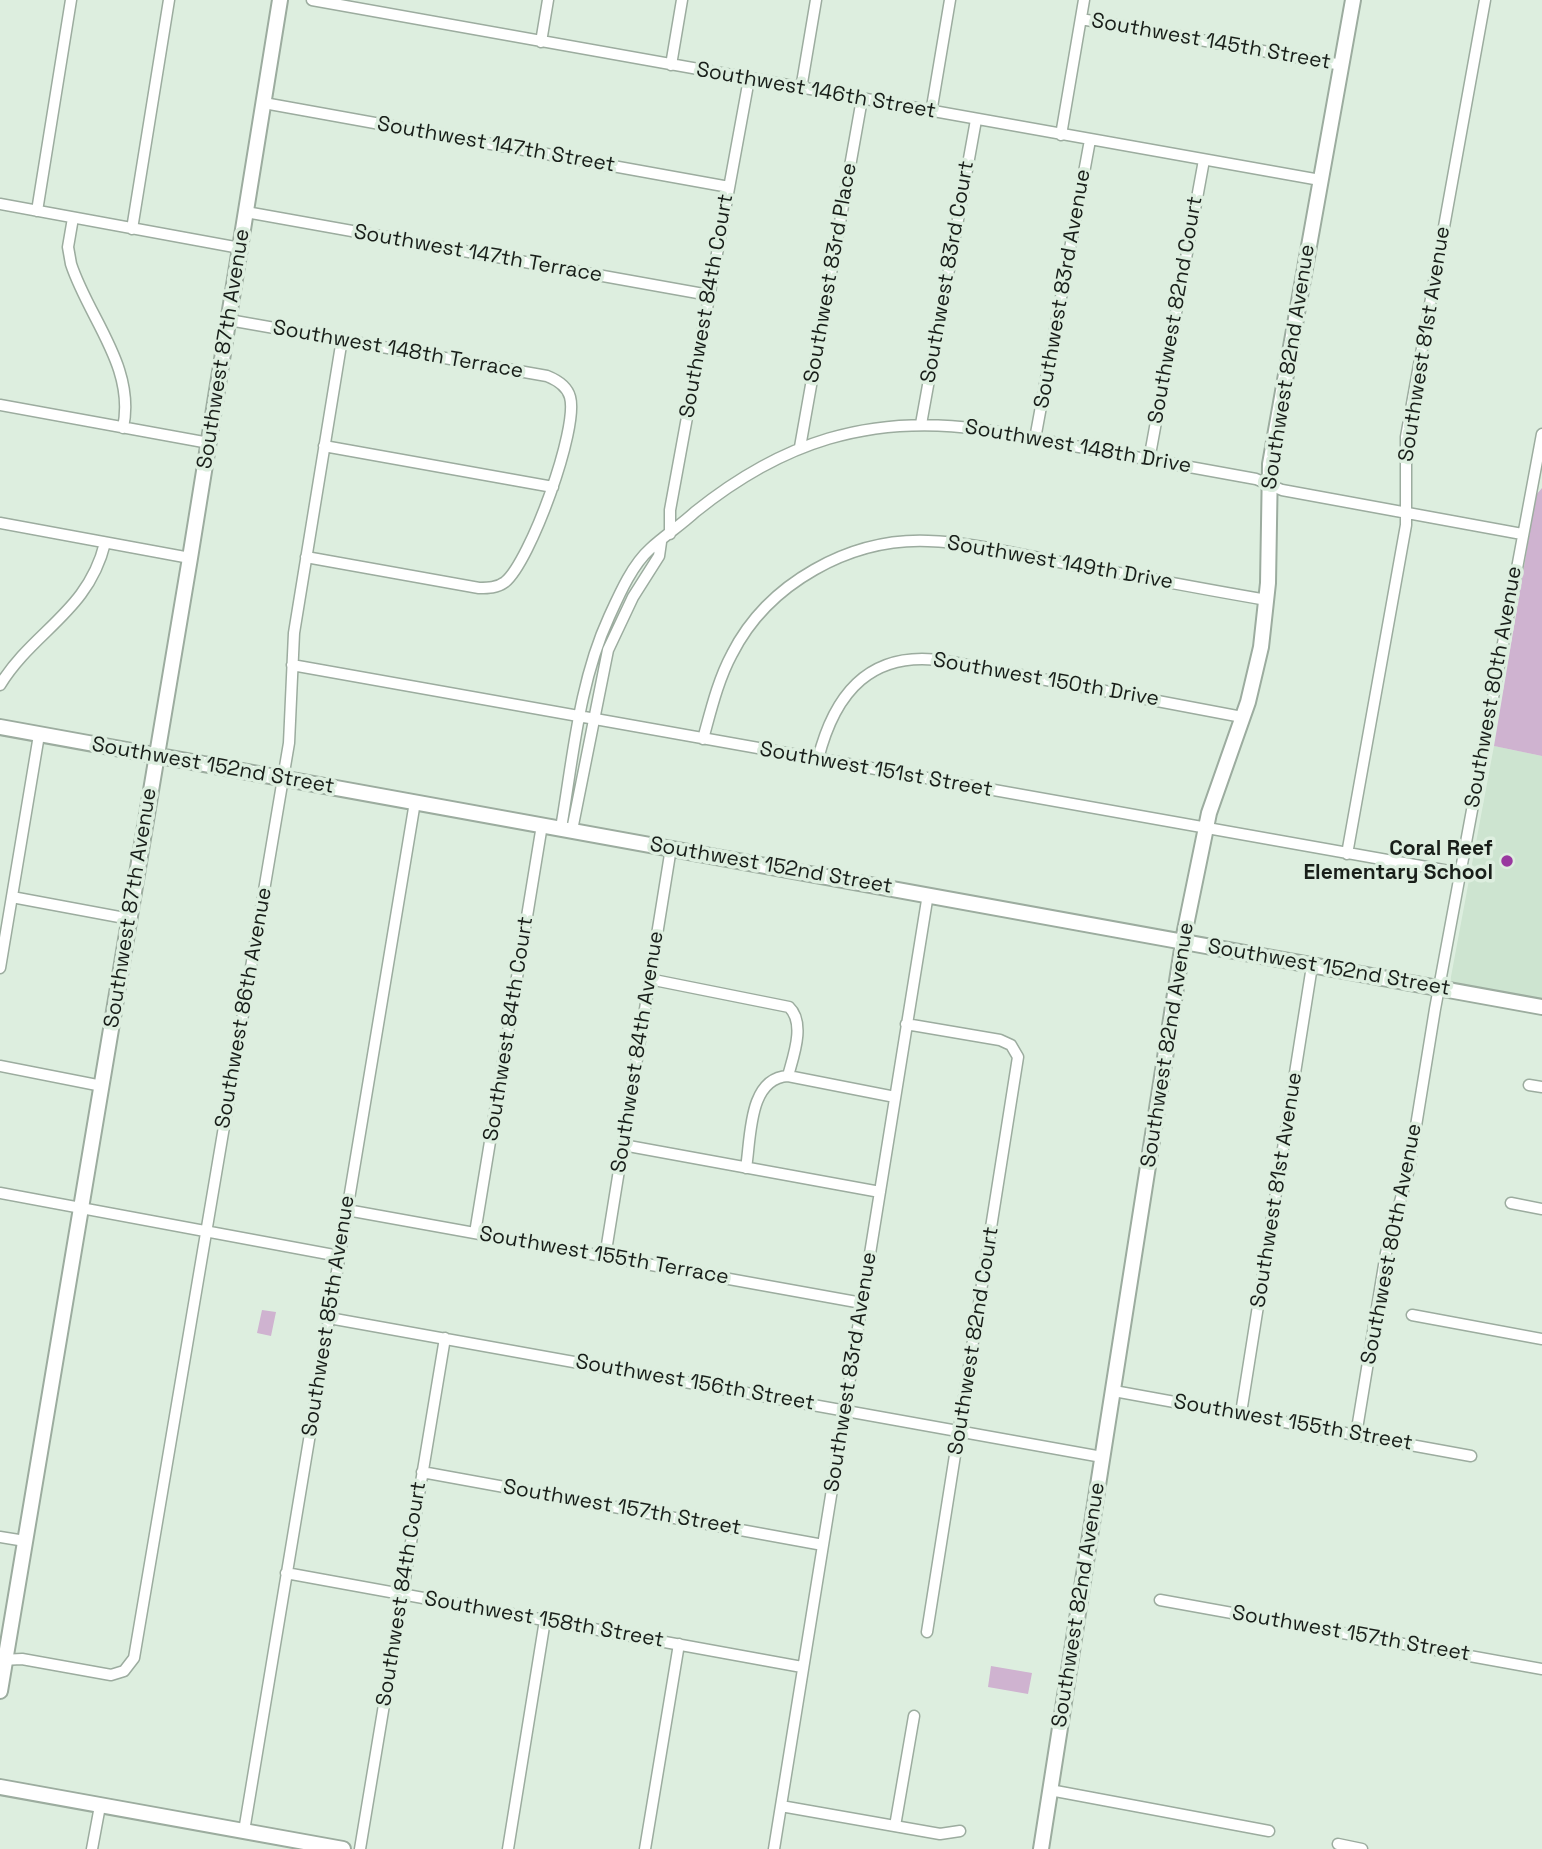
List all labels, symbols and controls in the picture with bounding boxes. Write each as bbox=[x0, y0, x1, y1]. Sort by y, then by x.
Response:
street label: Southwest 145th Street bbox=[1089, 9, 1333, 75]
street label: Southwest 146th Street bbox=[694, 57, 938, 125]
street label: Southwest 147th Street bbox=[375, 112, 617, 178]
street label: Southwest 83rd Court bbox=[916, 159, 980, 385]
street label: Southwest 83rd Place bbox=[799, 161, 863, 385]
street label: Southwest 83rd Avenue bbox=[1030, 167, 1096, 411]
street label: Southwest 84th Court bbox=[675, 192, 739, 420]
street label: Southwest 82nd Court bbox=[1144, 194, 1208, 426]
street label: Southwest 147th Terrace bbox=[352, 220, 604, 288]
street label: Southwest 81st Avenue bbox=[1394, 225, 1456, 463]
street label: Southwest 87th Avenue bbox=[193, 227, 255, 471]
street label: Southwest 82nd Avenue bbox=[1257, 243, 1321, 491]
street label: Southwest 148th Terrace bbox=[271, 316, 525, 384]
street label: Southwest 148th Drive bbox=[963, 415, 1193, 479]
street label: Southwest 149th Drive bbox=[945, 531, 1175, 595]
street label: Southwest 80th Avenue bbox=[1460, 564, 1528, 810]
street label: Southwest 150th Drive bbox=[931, 648, 1161, 712]
street label: Southwest 152nd Street bbox=[90, 732, 336, 800]
street label: Southwest 151st Street bbox=[758, 737, 994, 803]
street label: Southwest 87th Avenue bbox=[100, 786, 162, 1030]
street label: Southwest 152nd Street bbox=[648, 832, 894, 900]
place label: Coral Reef Elementary School bbox=[1303, 836, 1493, 886]
marker: Coral Reef Elementary School bbox=[1499, 853, 1515, 869]
street label: Southwest 86th Avenue bbox=[210, 886, 278, 1130]
street label: Southwest 84th Court bbox=[479, 915, 539, 1143]
street label: Southwest 82nd Avenue bbox=[1136, 921, 1200, 1169]
street label: Southwest 84th Avenue bbox=[606, 929, 670, 1175]
street label: Southwest 152nd Street bbox=[1206, 934, 1452, 1002]
street label: Southwest 81st Avenue bbox=[1246, 1071, 1308, 1309]
street label: Southwest 80th Avenue bbox=[1356, 1121, 1428, 1367]
street label: Southwest 85th Avenue bbox=[297, 1194, 361, 1438]
street label: Southwest 155th Terrace bbox=[477, 1222, 731, 1290]
street label: Southwest 82nd Court bbox=[944, 1225, 1004, 1457]
street label: Southwest 83rd Avenue bbox=[820, 1250, 882, 1494]
street label: Southwest 156th Street bbox=[573, 1350, 817, 1416]
street label: Southwest 155th Street bbox=[1172, 1390, 1414, 1456]
street label: Southwest 157th Street bbox=[501, 1475, 743, 1541]
street label: Southwest 84th Court bbox=[372, 1480, 432, 1708]
street label: Southwest 82nd Avenue bbox=[1047, 1481, 1111, 1729]
street label: Southwest 158th Street bbox=[422, 1587, 666, 1653]
street label: Southwest 157th Street bbox=[1230, 1601, 1472, 1667]

